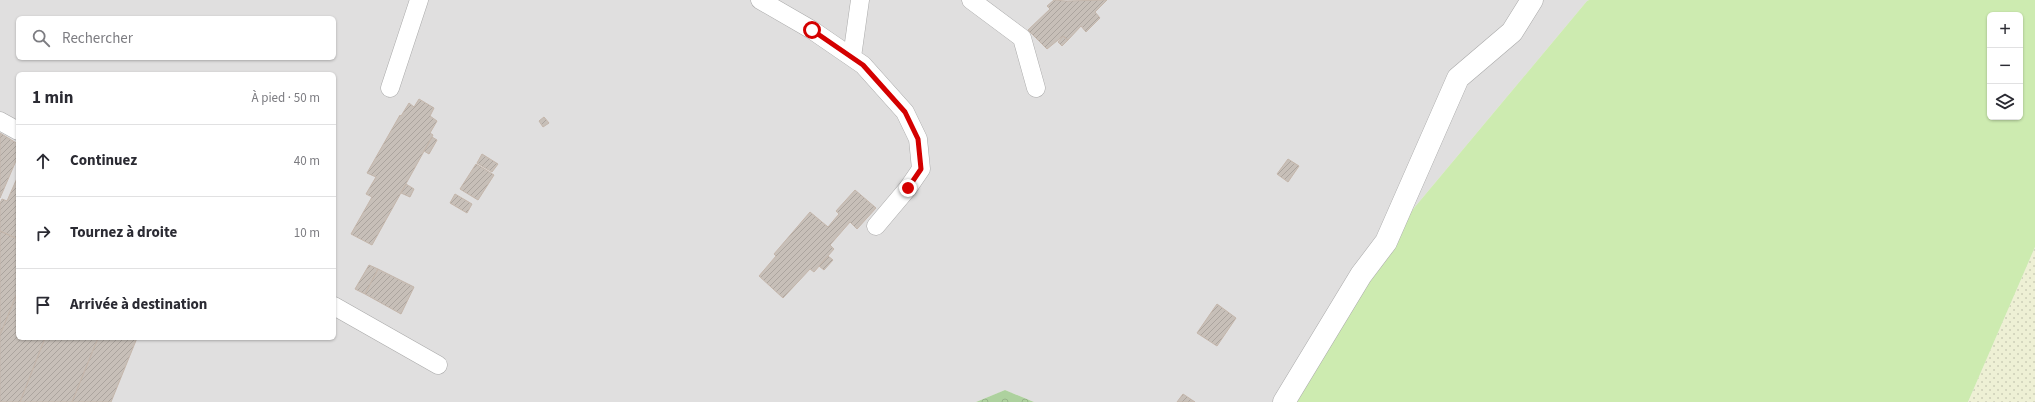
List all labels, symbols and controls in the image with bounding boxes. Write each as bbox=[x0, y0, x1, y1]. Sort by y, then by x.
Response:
map controls bbox=[1987, 12, 2023, 120]
button: + bbox=[1987, 12, 2023, 48]
search box bbox=[16, 16, 336, 60]
route start bbox=[803, 21, 821, 39]
icon: search bbox=[30, 27, 52, 49]
text: Rechercher bbox=[62, 28, 133, 49]
button: − bbox=[1987, 48, 2023, 84]
button: layers bbox=[1987, 84, 2023, 120]
text: 1 min bbox=[32, 86, 73, 110]
text: À pied · 50 m bbox=[252, 89, 320, 107]
icon: ahead bbox=[32, 150, 54, 172]
text: Continuez bbox=[70, 150, 137, 171]
text: 40 m bbox=[294, 152, 320, 170]
route end bbox=[899, 179, 917, 197]
icon: right bbox=[32, 222, 54, 244]
text: Tournez à droite bbox=[70, 222, 177, 243]
text: 10 m bbox=[294, 224, 320, 242]
icon: arrive bbox=[32, 294, 54, 316]
text: Arrivée à destination bbox=[70, 294, 207, 315]

